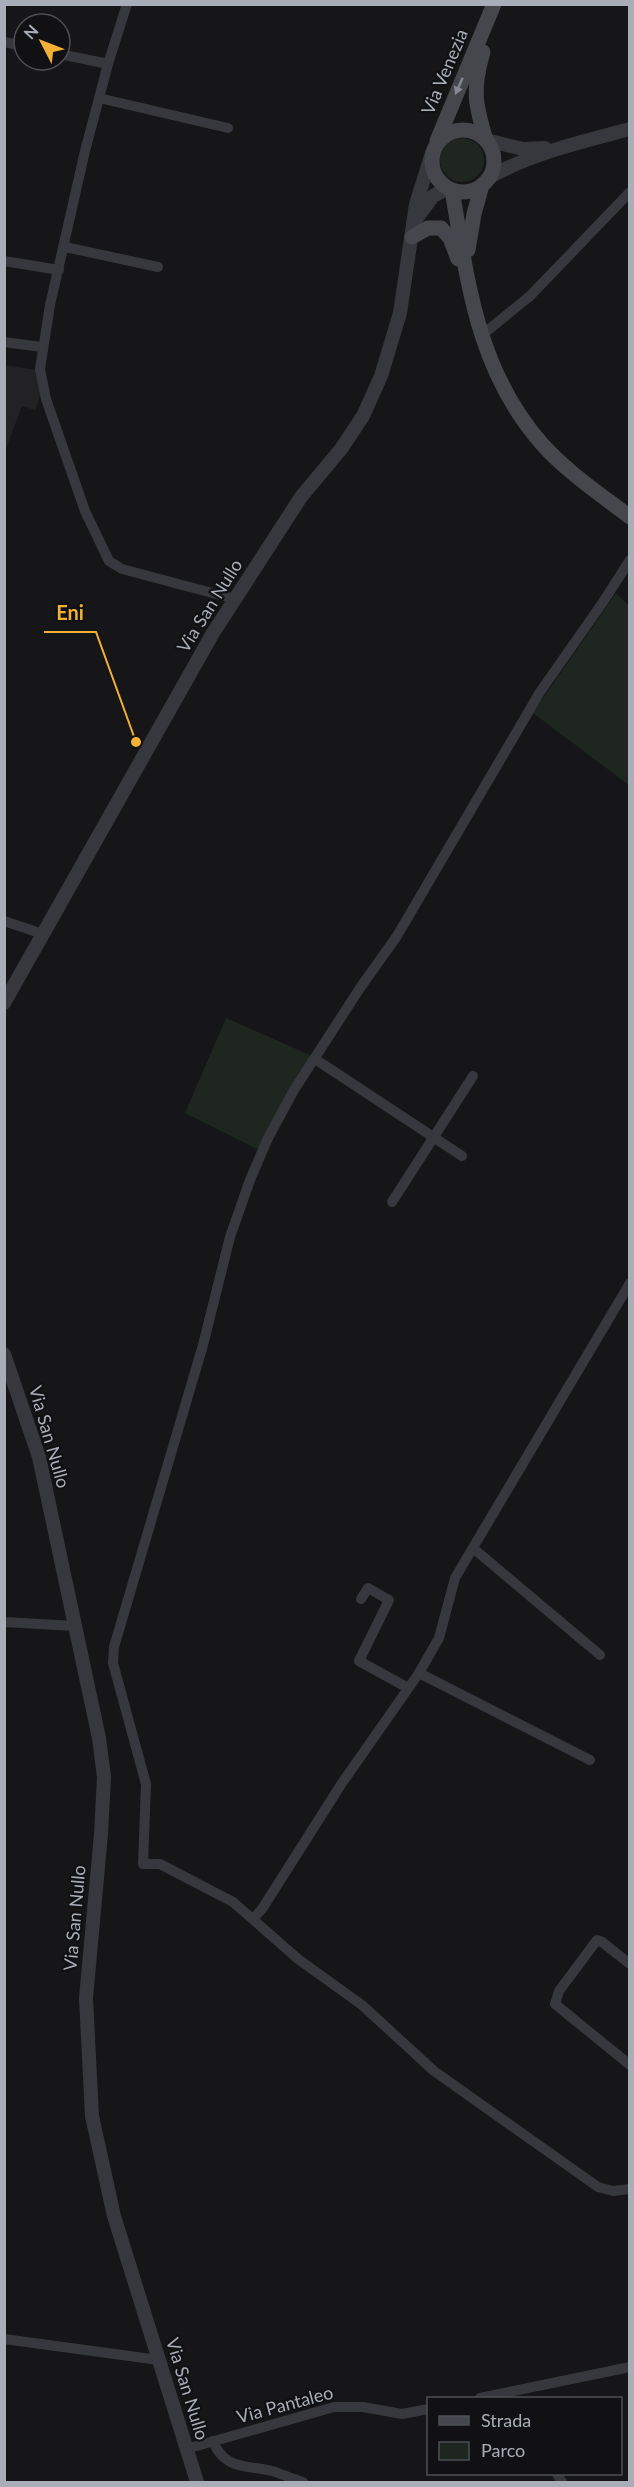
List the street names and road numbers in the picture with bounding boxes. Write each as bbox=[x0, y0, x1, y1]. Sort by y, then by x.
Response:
street label: Via Venezia bbox=[416, 26, 472, 118]
street label: Via San Nullo bbox=[172, 555, 246, 656]
street label: Via San Nullo bbox=[25, 1383, 75, 1491]
street label: Via San Nullo bbox=[58, 1864, 90, 1971]
street label: Via San Nullo bbox=[162, 2335, 214, 2442]
street label: Via Pantaleo bbox=[234, 2381, 335, 2427]

